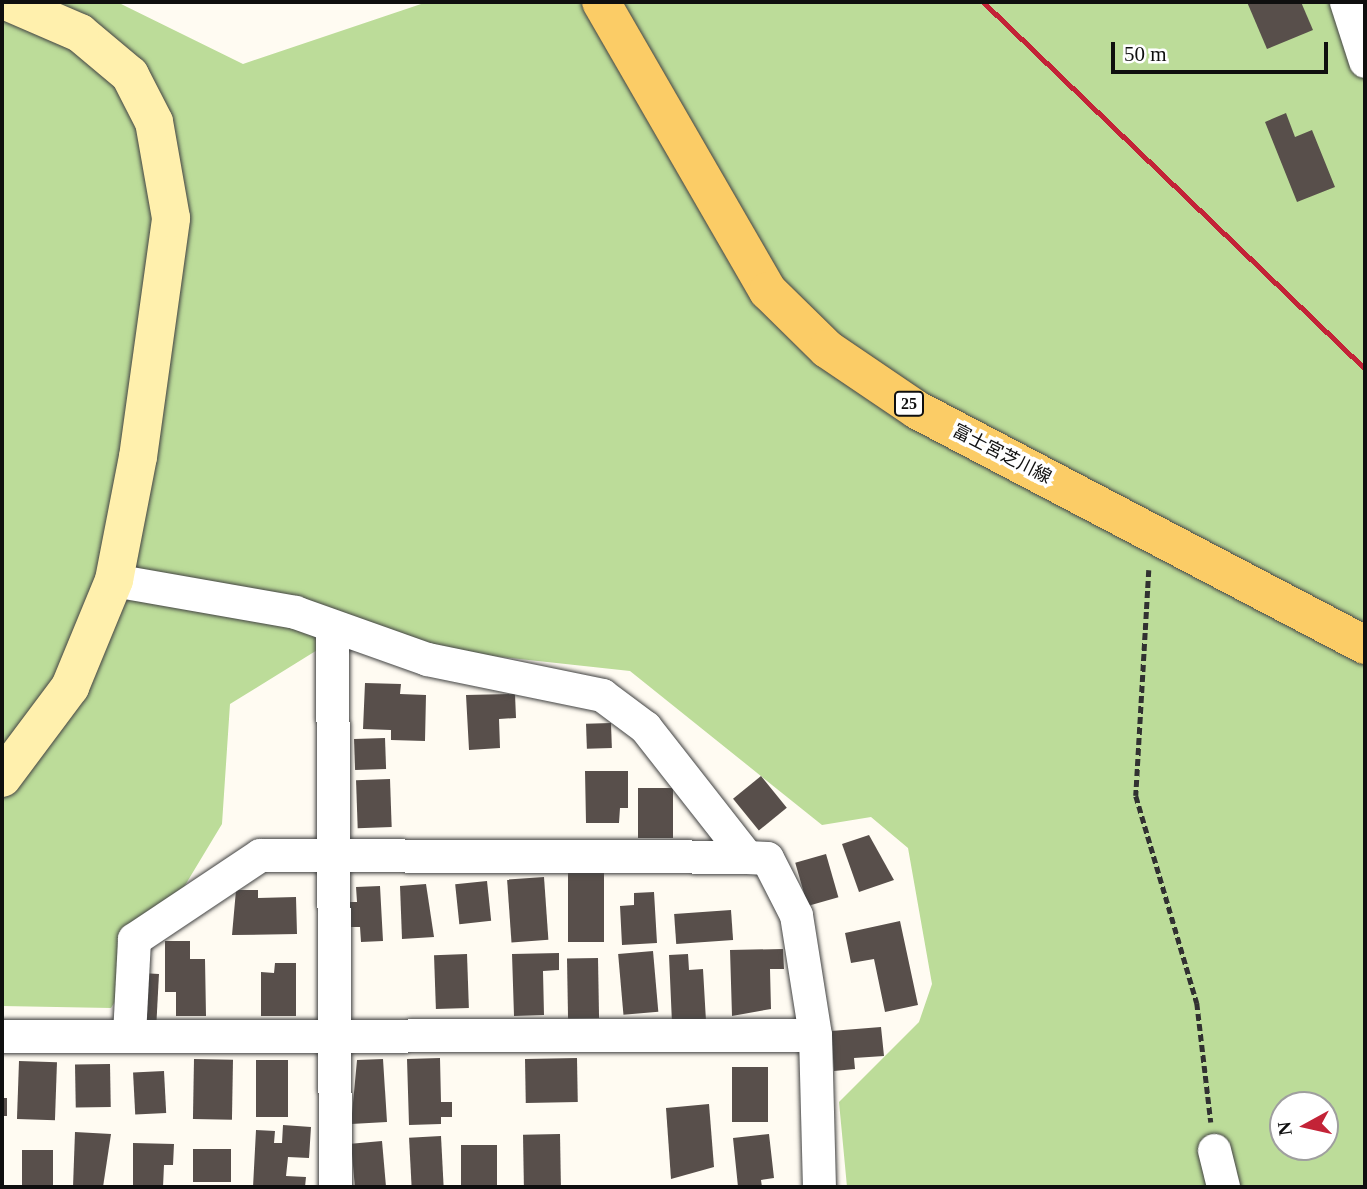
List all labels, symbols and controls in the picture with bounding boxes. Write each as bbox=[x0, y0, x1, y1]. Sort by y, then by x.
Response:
scale bar bbox=[1115, 28, 1332, 72]
text: 50 m bbox=[1124, 42, 1167, 66]
road number: 25 bbox=[893, 392, 925, 416]
street label: 富士宮芝川線 bbox=[949, 420, 1055, 488]
north arrow bbox=[1269, 1091, 1339, 1161]
text: N bbox=[1273, 1120, 1296, 1137]

